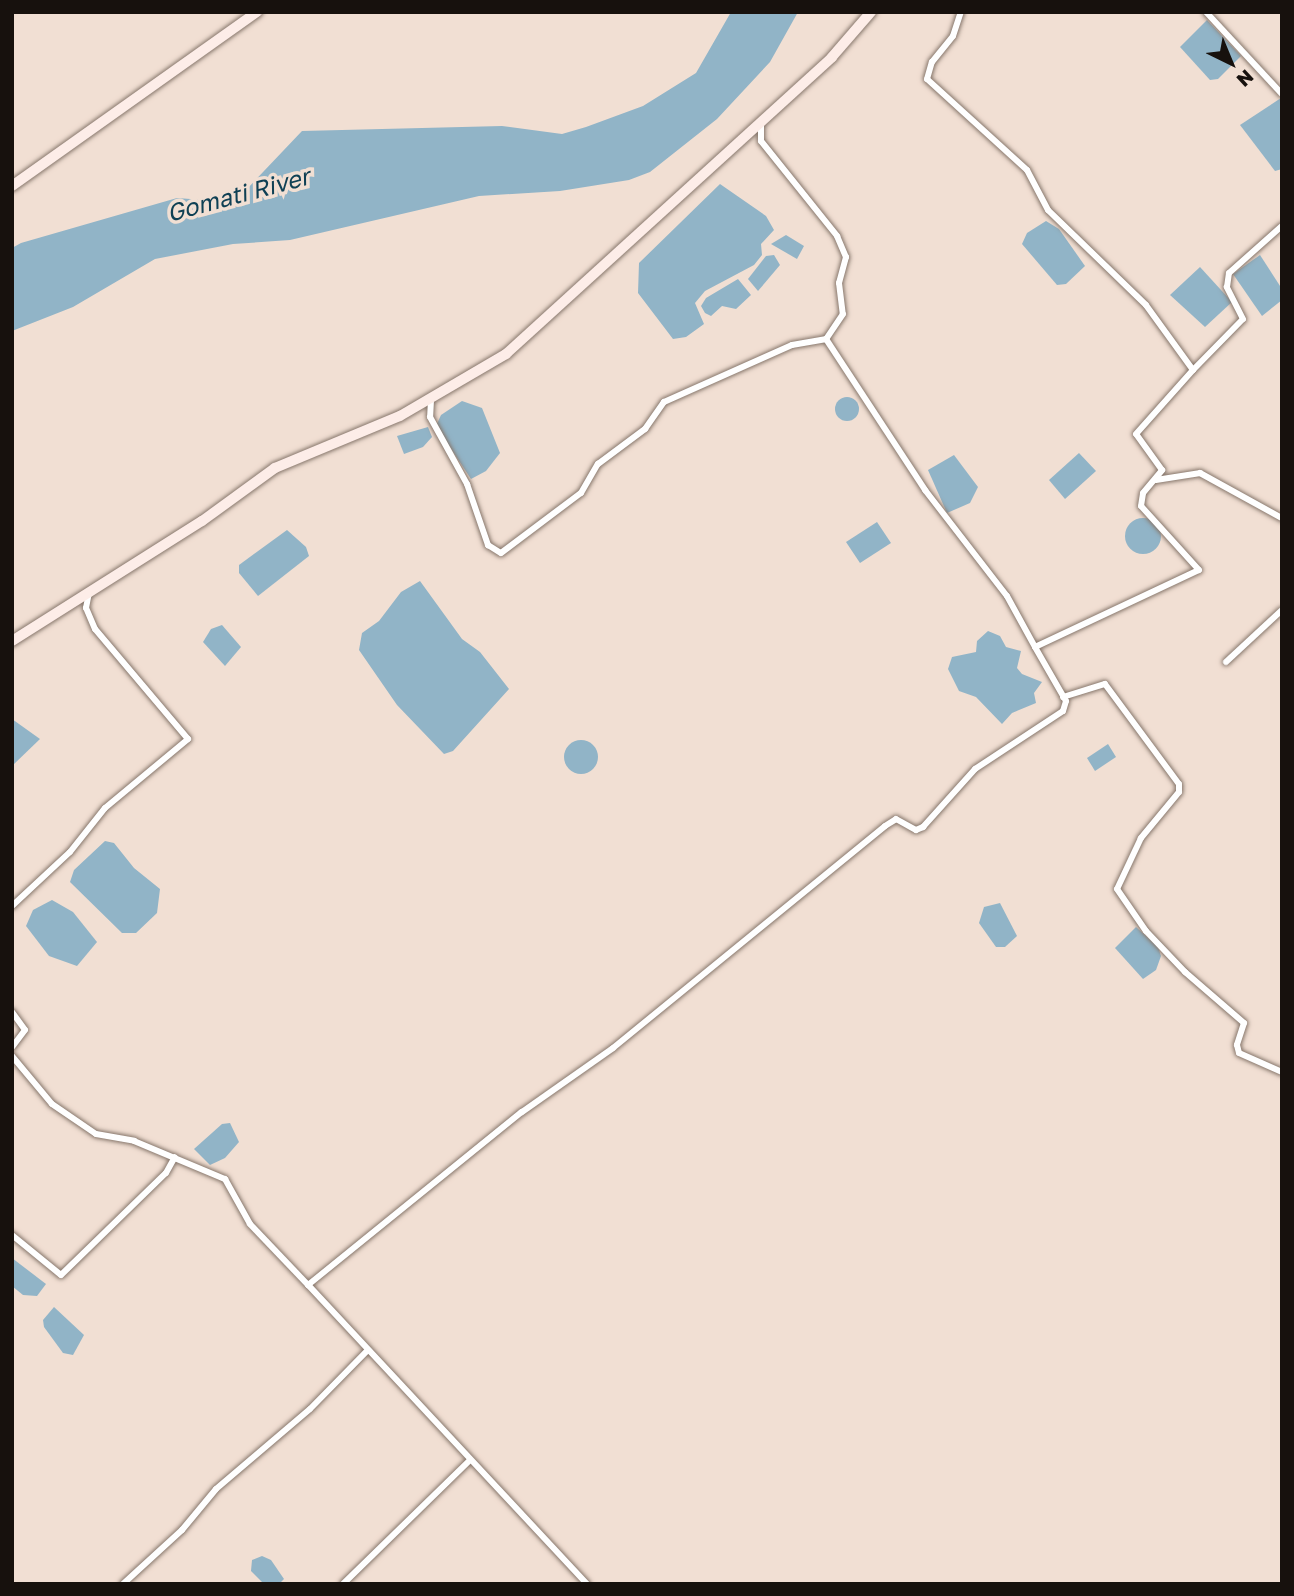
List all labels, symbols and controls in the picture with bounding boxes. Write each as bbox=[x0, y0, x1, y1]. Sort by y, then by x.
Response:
north arrow bbox=[1196, 28, 1266, 98]
text: N bbox=[1233, 65, 1259, 92]
water label: Gomati River bbox=[163, 161, 313, 227]

